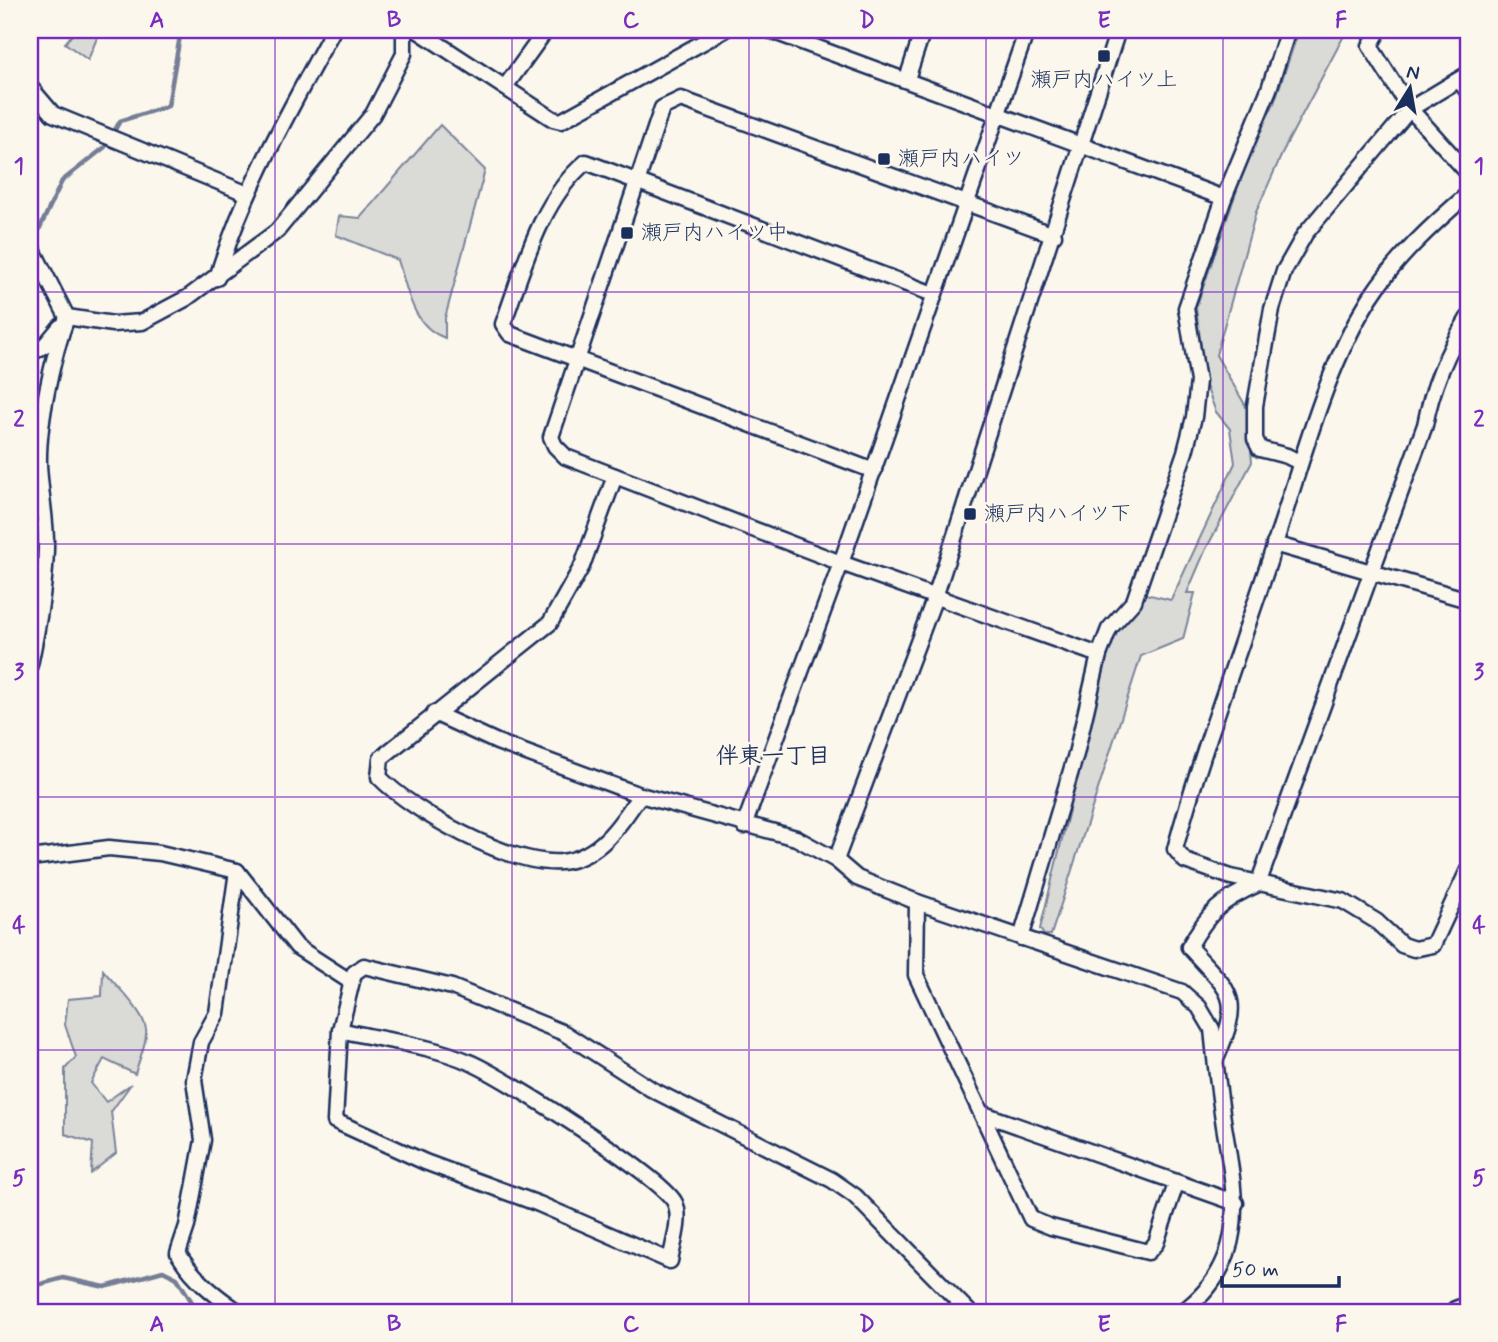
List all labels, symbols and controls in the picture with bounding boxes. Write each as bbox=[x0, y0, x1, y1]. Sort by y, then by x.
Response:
text: A bbox=[149, 6, 165, 36]
text: B bbox=[387, 6, 402, 36]
text: C bbox=[623, 6, 640, 36]
text: D bbox=[859, 6, 875, 36]
text: E bbox=[1097, 6, 1111, 36]
text: F bbox=[1335, 6, 1347, 36]
marker: 瀬戸内ハイツ上 bbox=[1096, 48, 1112, 64]
north arrow bbox=[1376, 52, 1446, 122]
text: N bbox=[1404, 59, 1422, 86]
place label: 瀬戸内ハイツ上 bbox=[1031, 66, 1178, 94]
place label: 瀬戸内ハイツ bbox=[898, 145, 1024, 173]
marker: 瀬戸内ハイツ bbox=[876, 151, 892, 167]
text: 1 bbox=[14, 152, 24, 182]
text: 1 bbox=[1474, 152, 1484, 182]
place label: 瀬戸内ハイツ中 bbox=[641, 219, 788, 247]
marker: 瀬戸内ハイツ中 bbox=[619, 225, 635, 241]
text: 2 bbox=[13, 405, 25, 435]
text: 2 bbox=[1473, 405, 1485, 435]
place label: 瀬戸内ハイツ下 bbox=[984, 500, 1131, 528]
marker: 瀬戸内ハイツ下 bbox=[962, 506, 978, 522]
text: 3 bbox=[14, 658, 25, 688]
text: 3 bbox=[1474, 658, 1485, 688]
district label: 伴東一丁目 bbox=[716, 742, 831, 772]
text: 4 bbox=[12, 911, 26, 941]
text: 4 bbox=[1472, 911, 1486, 941]
text: 5 bbox=[12, 1164, 26, 1194]
text: 5 bbox=[1472, 1164, 1486, 1194]
scale bar bbox=[1222, 1244, 1339, 1288]
text: 50 m bbox=[1232, 1256, 1279, 1284]
text: A bbox=[149, 1310, 165, 1340]
text: B bbox=[387, 1310, 402, 1340]
text: C bbox=[623, 1310, 640, 1340]
text: D bbox=[859, 1310, 875, 1340]
text: E bbox=[1097, 1310, 1111, 1340]
text: F bbox=[1335, 1310, 1347, 1340]

